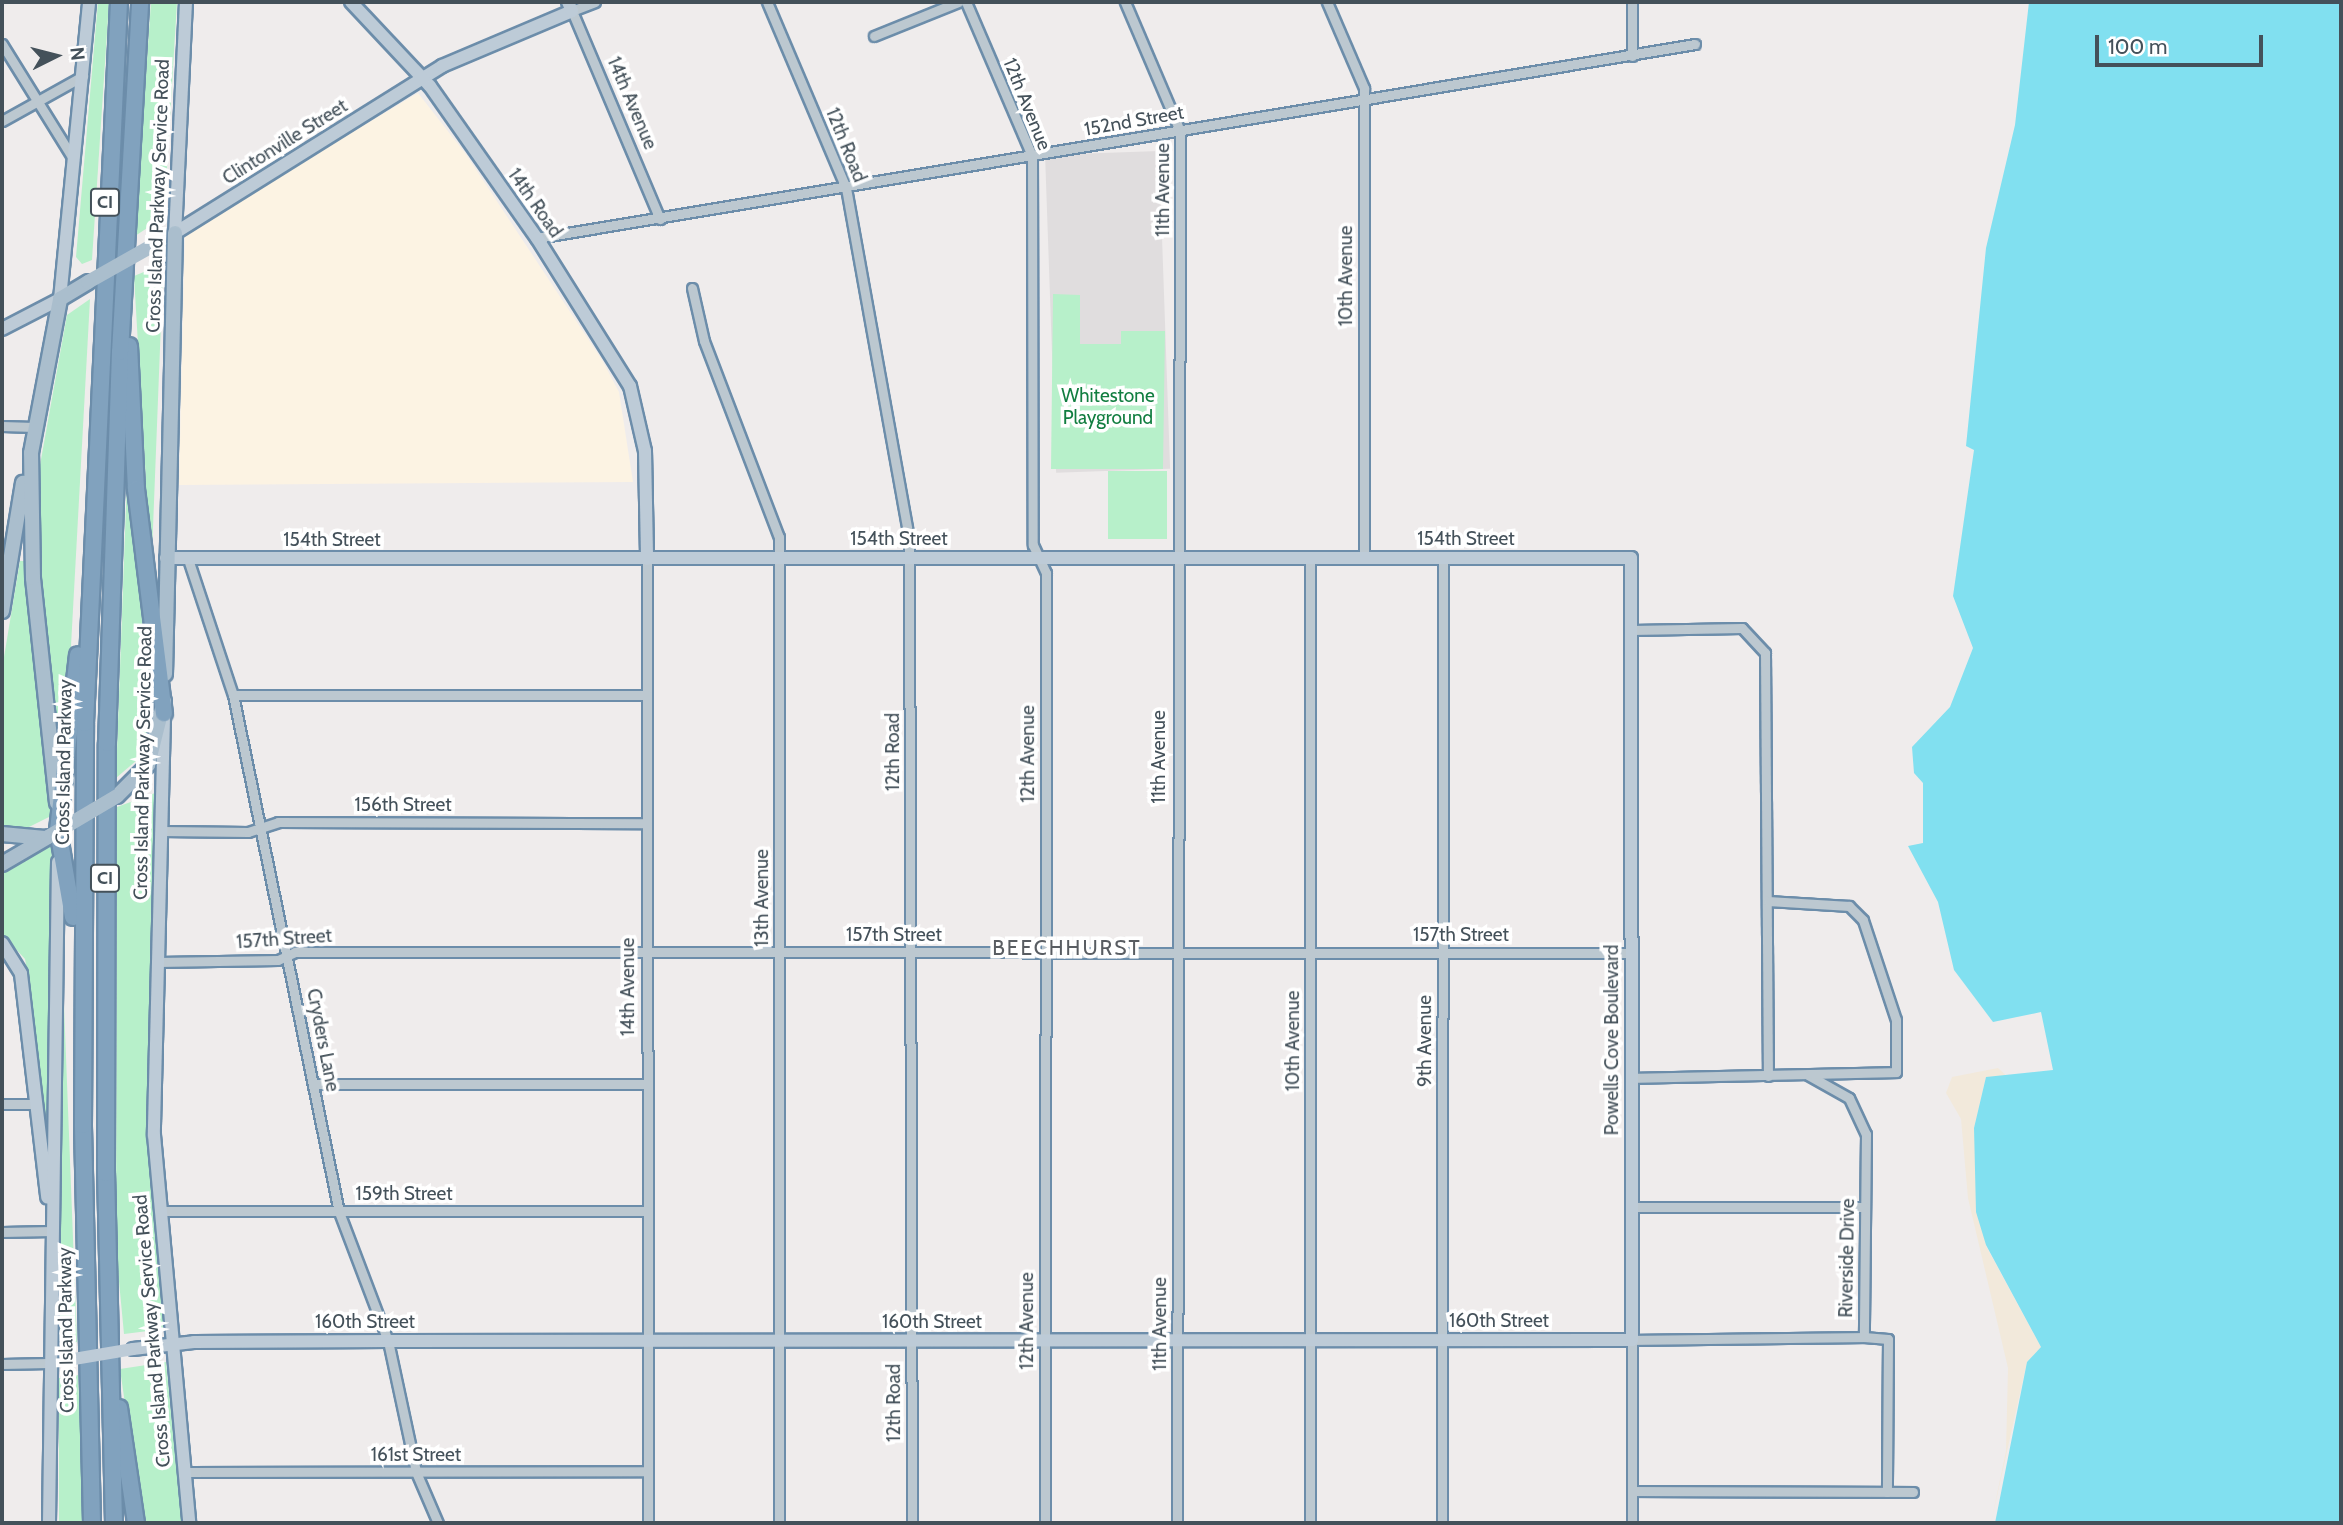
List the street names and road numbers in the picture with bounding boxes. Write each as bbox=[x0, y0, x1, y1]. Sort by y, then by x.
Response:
street label: 14th Avenue bbox=[602, 53, 662, 153]
street label: 12th Avenue bbox=[998, 55, 1056, 153]
street label: Cross Island Parkway Service Road bbox=[142, 59, 174, 333]
street label: Clintonville Street bbox=[218, 94, 352, 190]
street label: 152nd Street bbox=[1082, 101, 1186, 141]
street label: 12th Road bbox=[821, 104, 871, 186]
street label: 11th Avenue bbox=[1152, 143, 1174, 237]
street label: 14th Road bbox=[503, 164, 567, 242]
road number: CI bbox=[89, 188, 121, 216]
street label: 10th Avenue bbox=[1335, 226, 1357, 326]
street label: 154th Street bbox=[850, 528, 948, 550]
street label: 154th Street bbox=[1417, 528, 1515, 550]
street label: 154th Street bbox=[283, 529, 381, 551]
street label: Cross Island Parkway Service Road bbox=[129, 626, 157, 900]
street label: Cross Island Parkway bbox=[51, 679, 77, 845]
street label: 12th Avenue bbox=[1017, 705, 1039, 803]
street label: 11th Avenue bbox=[1148, 710, 1170, 804]
street label: 12th Road bbox=[882, 713, 904, 791]
street label: 156th Street bbox=[354, 794, 452, 816]
street label: 13th Avenue bbox=[751, 849, 773, 947]
road number: CI bbox=[89, 864, 121, 892]
street label: 157th Street bbox=[235, 924, 333, 954]
street label: 157th Street bbox=[846, 924, 942, 946]
street label: 157th Street bbox=[1413, 924, 1509, 946]
street label: 14th Avenue bbox=[617, 938, 639, 1036]
street label: Powells Cove Boulevard bbox=[1601, 945, 1623, 1135]
street label: Cryders Lane bbox=[302, 987, 344, 1093]
street label: 10th Avenue bbox=[1282, 991, 1304, 1091]
street label: 9th Avenue bbox=[1414, 995, 1436, 1087]
street label: 159th Street bbox=[355, 1183, 453, 1205]
street label: Cross Island Parkway Service Road bbox=[129, 1194, 175, 1468]
street label: Riverside Drive bbox=[1835, 1198, 1859, 1318]
street label: Cross Island Parkway bbox=[53, 1247, 79, 1413]
street label: 12th Avenue bbox=[1016, 1272, 1038, 1370]
street label: 11th Avenue bbox=[1149, 1277, 1171, 1371]
street label: 160th Street bbox=[1449, 1310, 1549, 1332]
street label: 160th Street bbox=[315, 1311, 415, 1333]
street label: 160th Street bbox=[882, 1311, 982, 1333]
street label: 12th Road bbox=[883, 1364, 905, 1442]
street label: 161st Street bbox=[371, 1444, 461, 1466]

